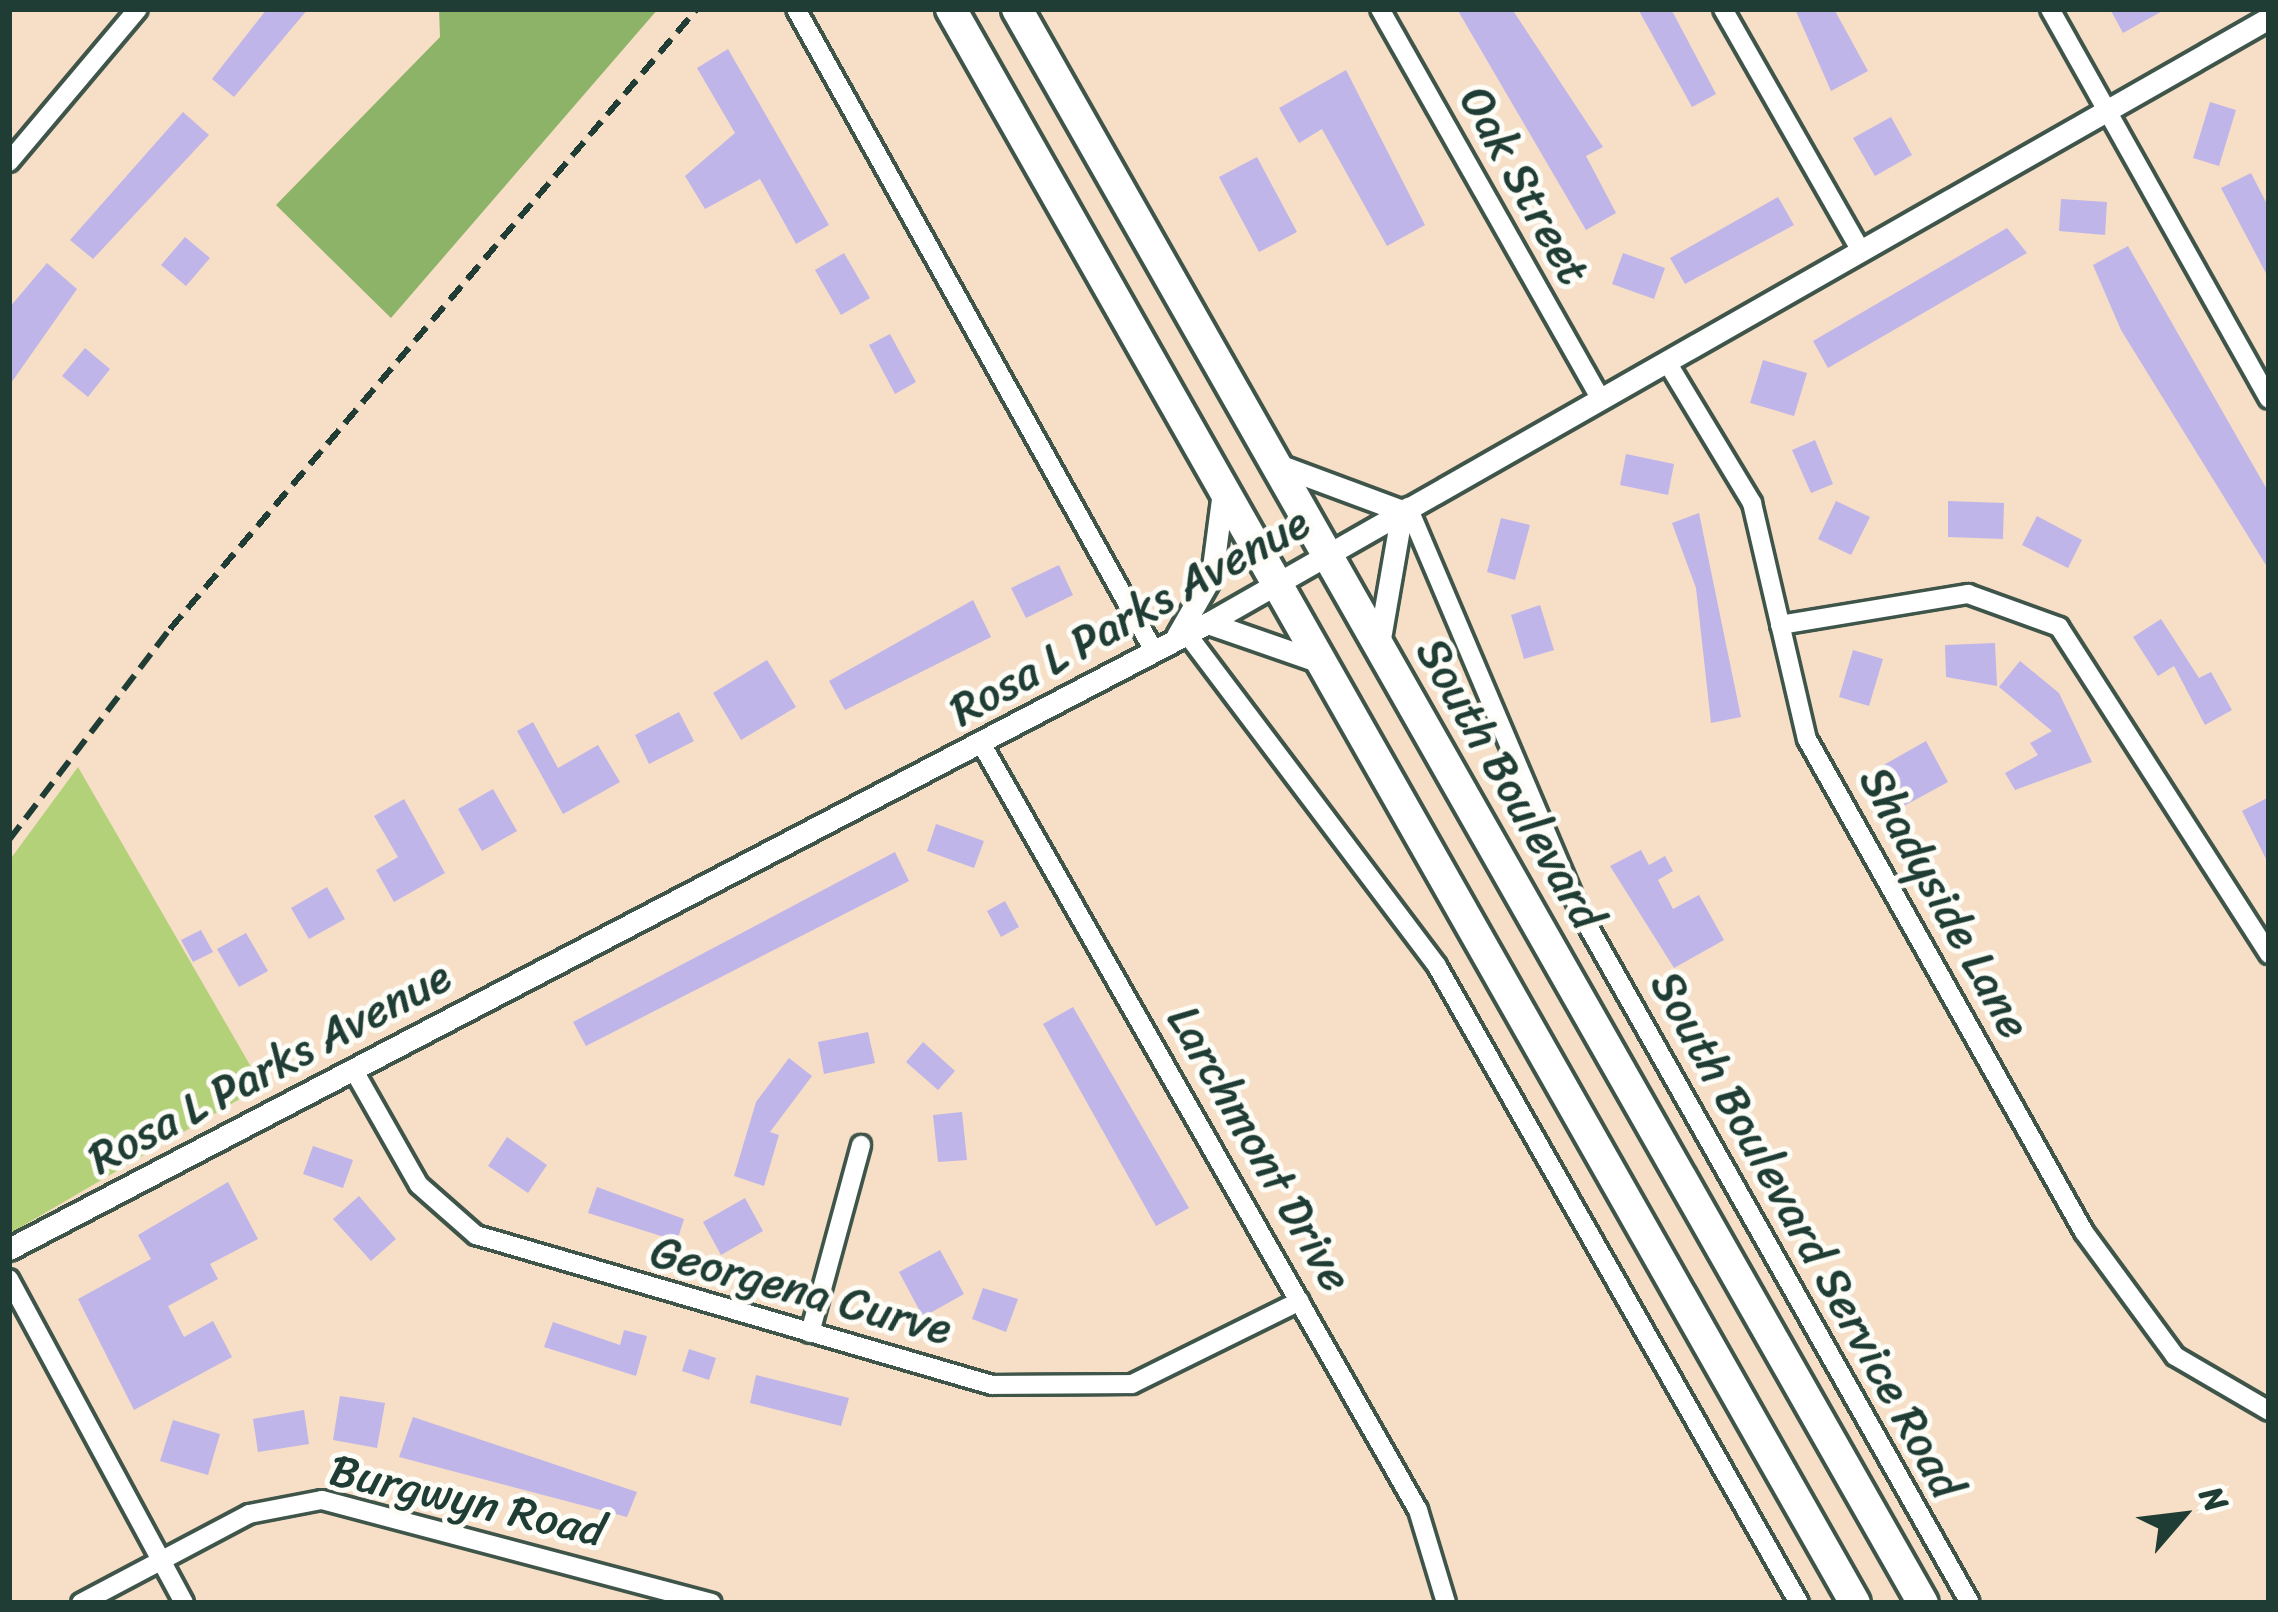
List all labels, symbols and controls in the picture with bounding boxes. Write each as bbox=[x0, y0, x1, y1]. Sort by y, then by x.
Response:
street label: Oak Street bbox=[1448, 78, 1600, 294]
street label: Rosa L Parks Avenue bbox=[940, 496, 1320, 738]
street label: South Boulevard bbox=[1404, 629, 1614, 939]
street label: Shadyside Lane bbox=[1847, 758, 2041, 1048]
street label: Rosa L Parks Avenue bbox=[79, 949, 461, 1187]
street label: South Boulevard Service Road bbox=[1639, 963, 1973, 1507]
street label: Larchmont Drive bbox=[1155, 996, 1363, 1302]
street label: Georgena Curve bbox=[644, 1225, 958, 1357]
street label: Burgwyn Road bbox=[324, 1443, 610, 1559]
north arrow bbox=[2122, 1456, 2242, 1576]
text: N bbox=[2183, 1475, 2245, 1523]

